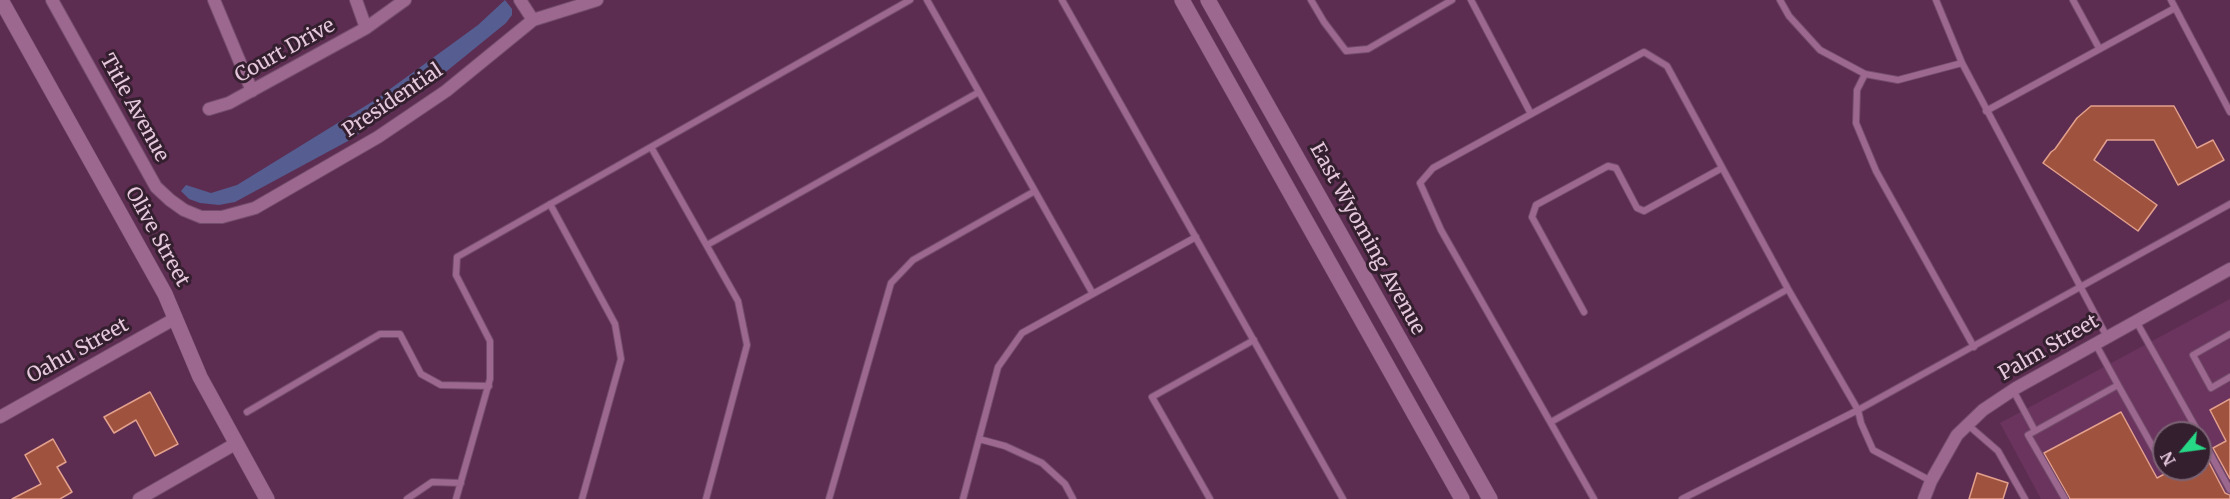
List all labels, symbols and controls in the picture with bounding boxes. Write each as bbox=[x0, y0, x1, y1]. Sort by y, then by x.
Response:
street label: Court Drive bbox=[231, 14, 339, 88]
street label: Title Avenue bbox=[95, 50, 173, 166]
street label: Presidential bbox=[339, 59, 447, 143]
street label: East Wyoming Avenue bbox=[1304, 139, 1430, 339]
street label: Olive Street bbox=[120, 183, 194, 291]
street label: Palm Street bbox=[1995, 310, 2103, 386]
street label: Oahu Street bbox=[23, 313, 133, 389]
north arrow bbox=[2152, 421, 2212, 481]
text: N bbox=[2156, 448, 2180, 469]

